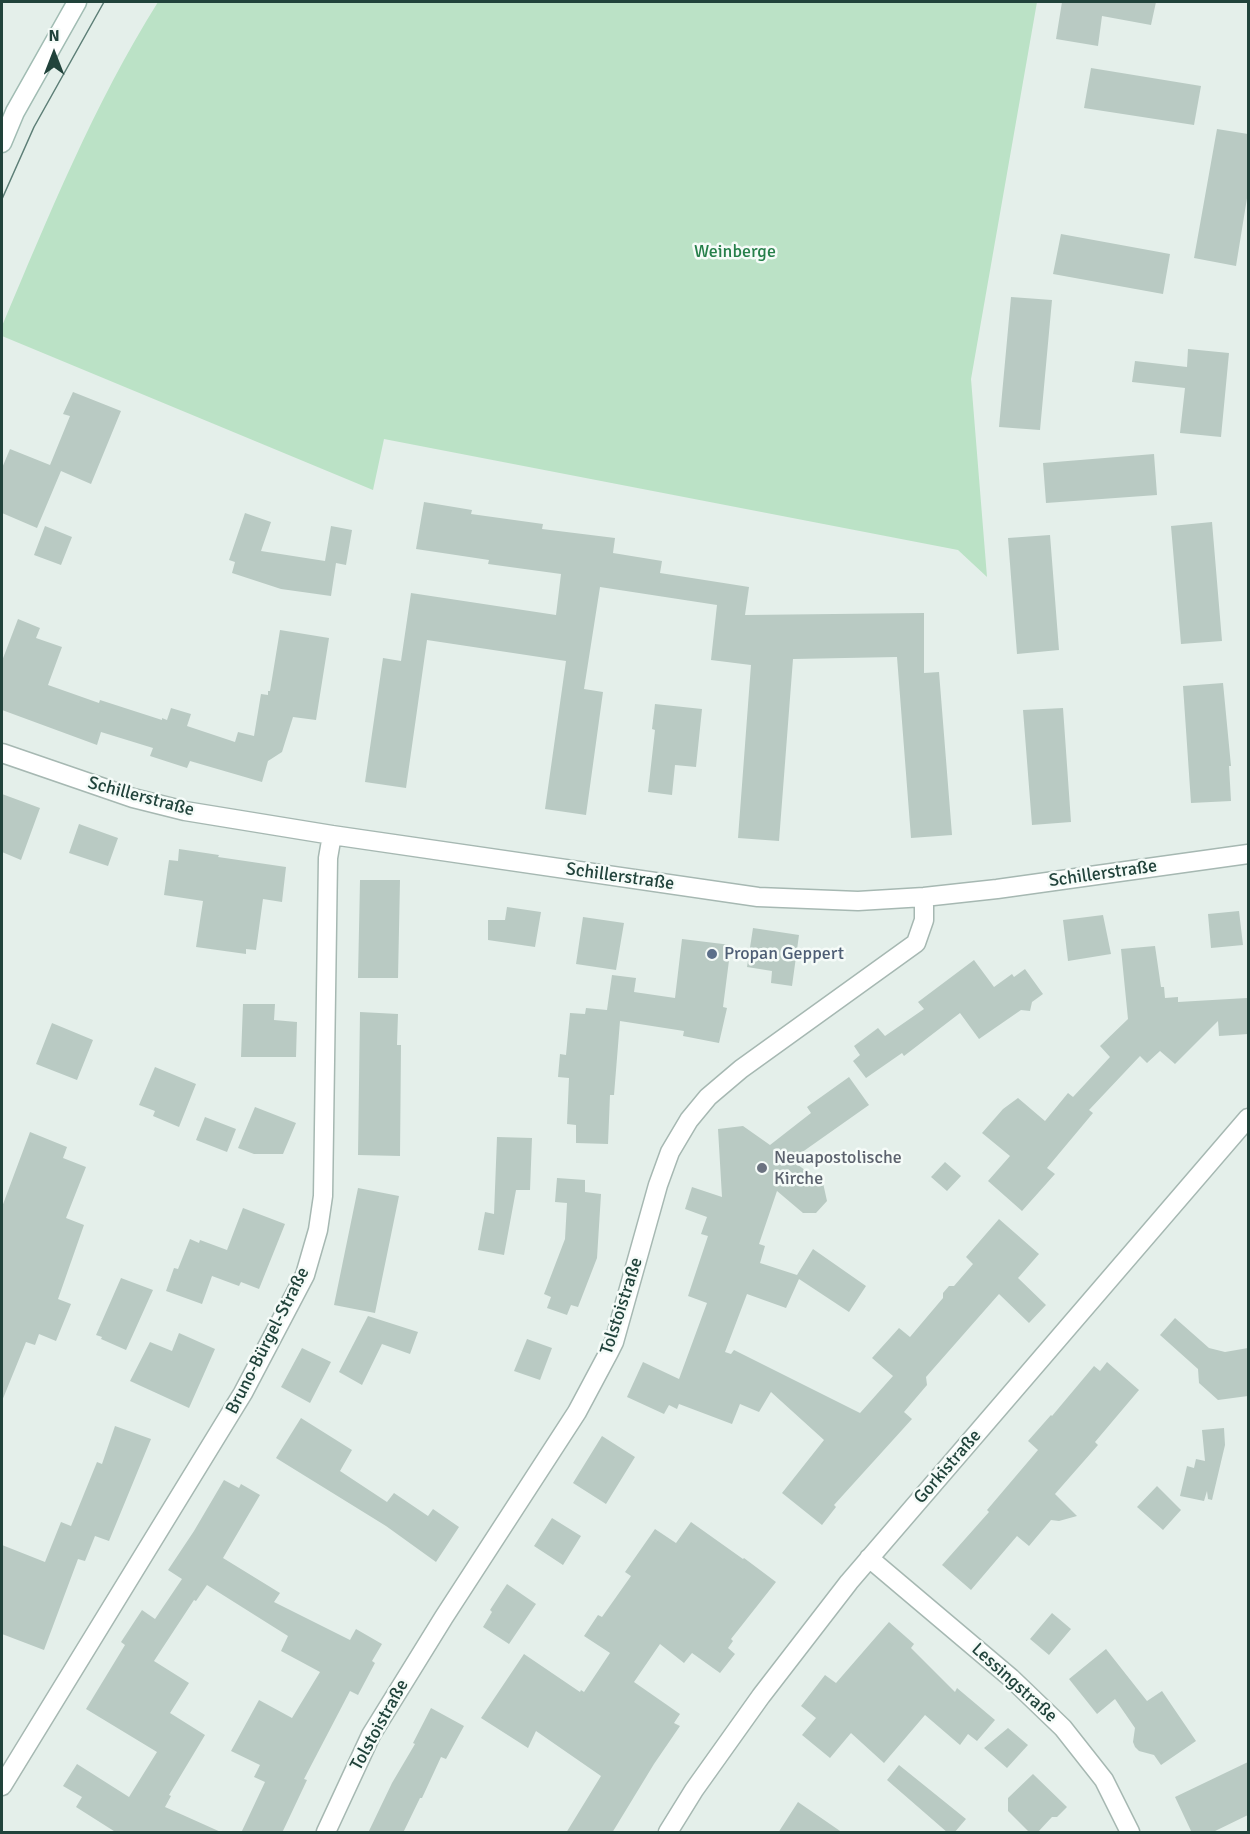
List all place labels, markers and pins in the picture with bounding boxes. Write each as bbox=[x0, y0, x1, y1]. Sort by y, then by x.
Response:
place label: Propan Geppert bbox=[724, 943, 844, 965]
marker: Propan Geppert bbox=[705, 947, 719, 961]
place label: Neuapostolische Kirche bbox=[774, 1147, 902, 1190]
marker: Neuapostolische Kirche bbox=[755, 1161, 769, 1175]

